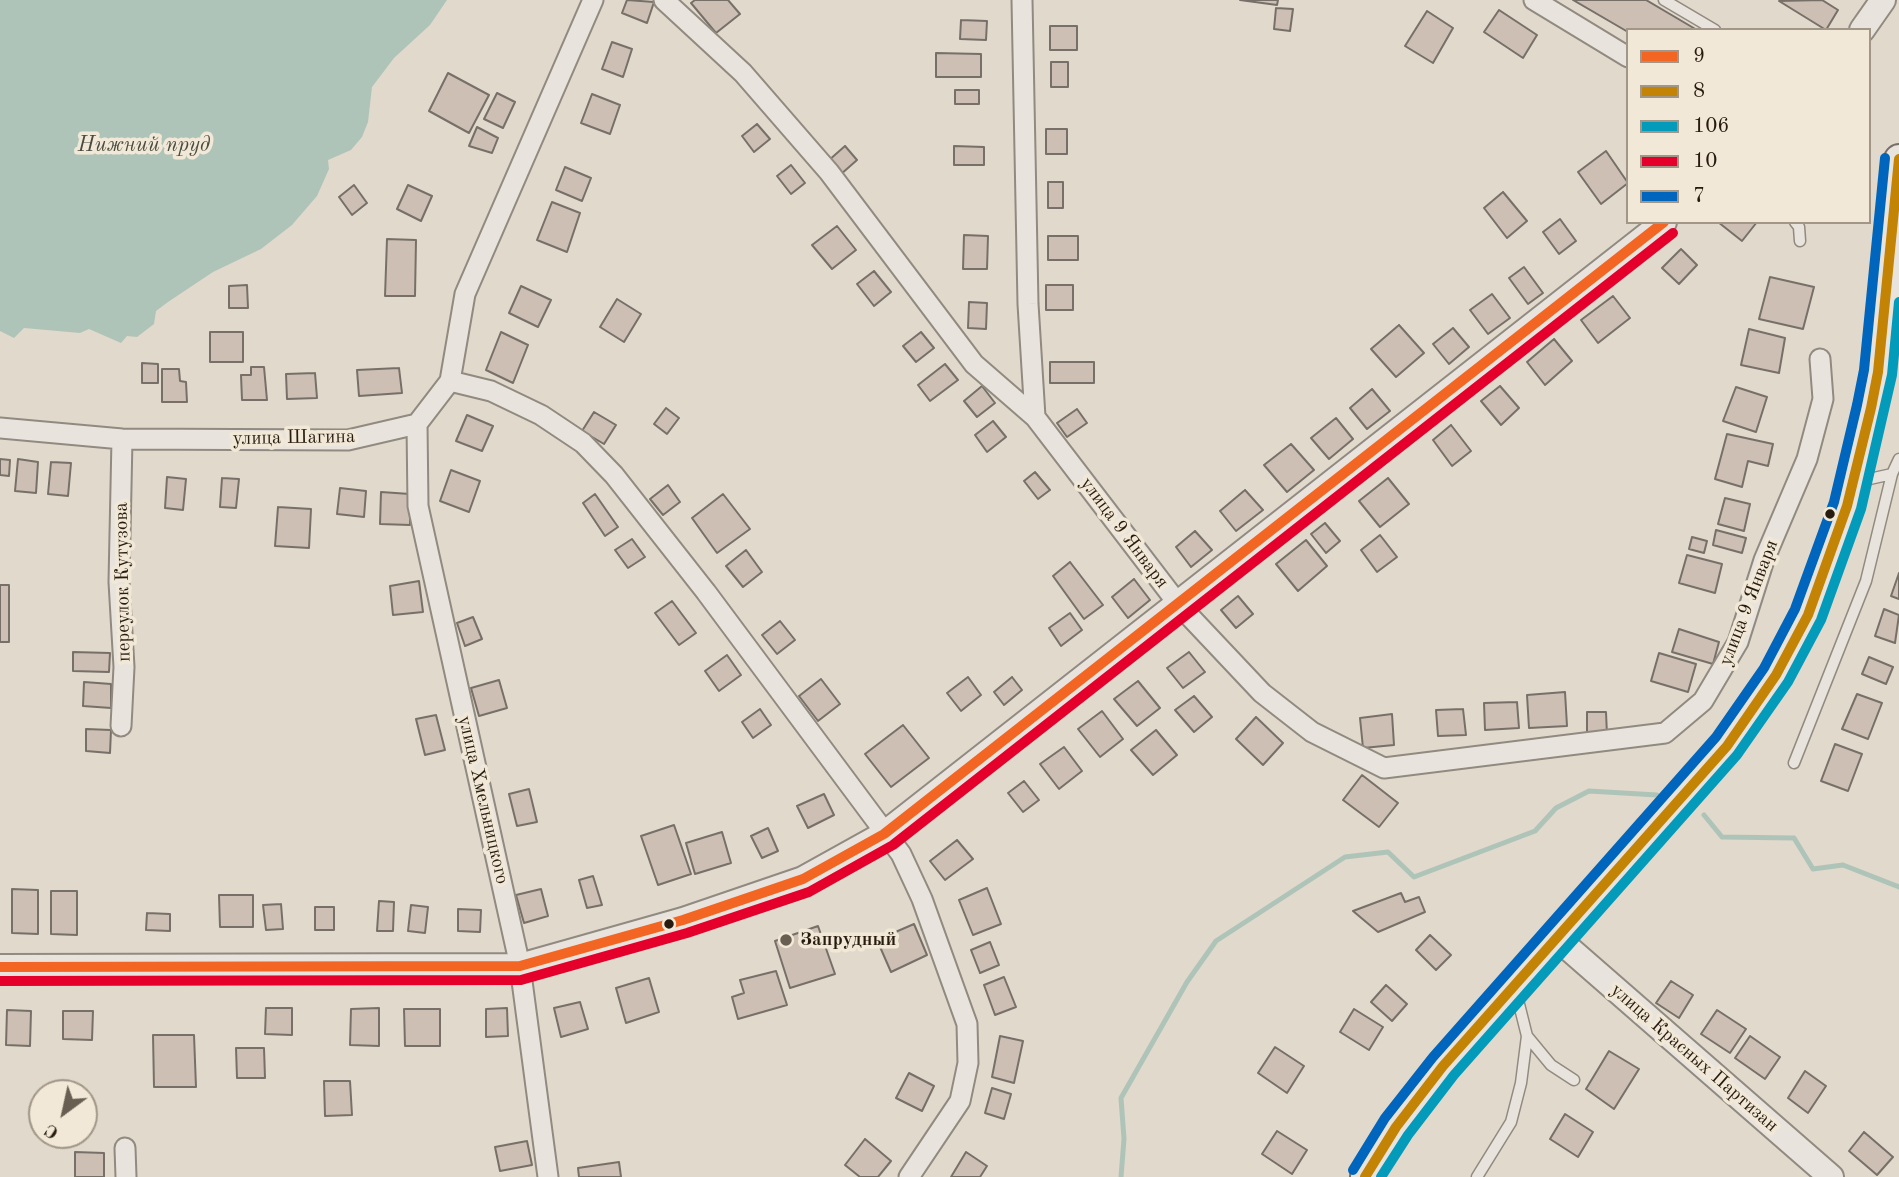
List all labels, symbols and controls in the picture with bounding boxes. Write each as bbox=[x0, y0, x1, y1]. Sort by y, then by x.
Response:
legend bbox=[1626, 28, 1871, 224]
text: 9 bbox=[1693, 46, 1705, 67]
text: 8 bbox=[1693, 81, 1705, 102]
text: 106 bbox=[1693, 116, 1730, 137]
water label: Нижний пруд bbox=[78, 132, 210, 158]
text: 10 bbox=[1693, 151, 1717, 172]
text: 7 bbox=[1693, 186, 1705, 207]
street label: улица Шагина bbox=[233, 426, 355, 450]
street label: улица 9 Января bbox=[1075, 473, 1173, 593]
street label: переулок Кутузова bbox=[110, 502, 136, 662]
unlabelled marker bbox=[1823, 507, 1837, 521]
street label: улица 9 Января bbox=[1714, 537, 1784, 669]
street label: улица Хмельницкого bbox=[453, 714, 513, 886]
unlabelled marker bbox=[662, 917, 676, 931]
place label: Запрудный bbox=[800, 929, 896, 951]
marker: Запрудный bbox=[778, 932, 794, 948]
street label: улица Красных Партизан bbox=[1605, 979, 1783, 1137]
north arrow bbox=[28, 1079, 98, 1149]
text: С bbox=[42, 1119, 63, 1142]

